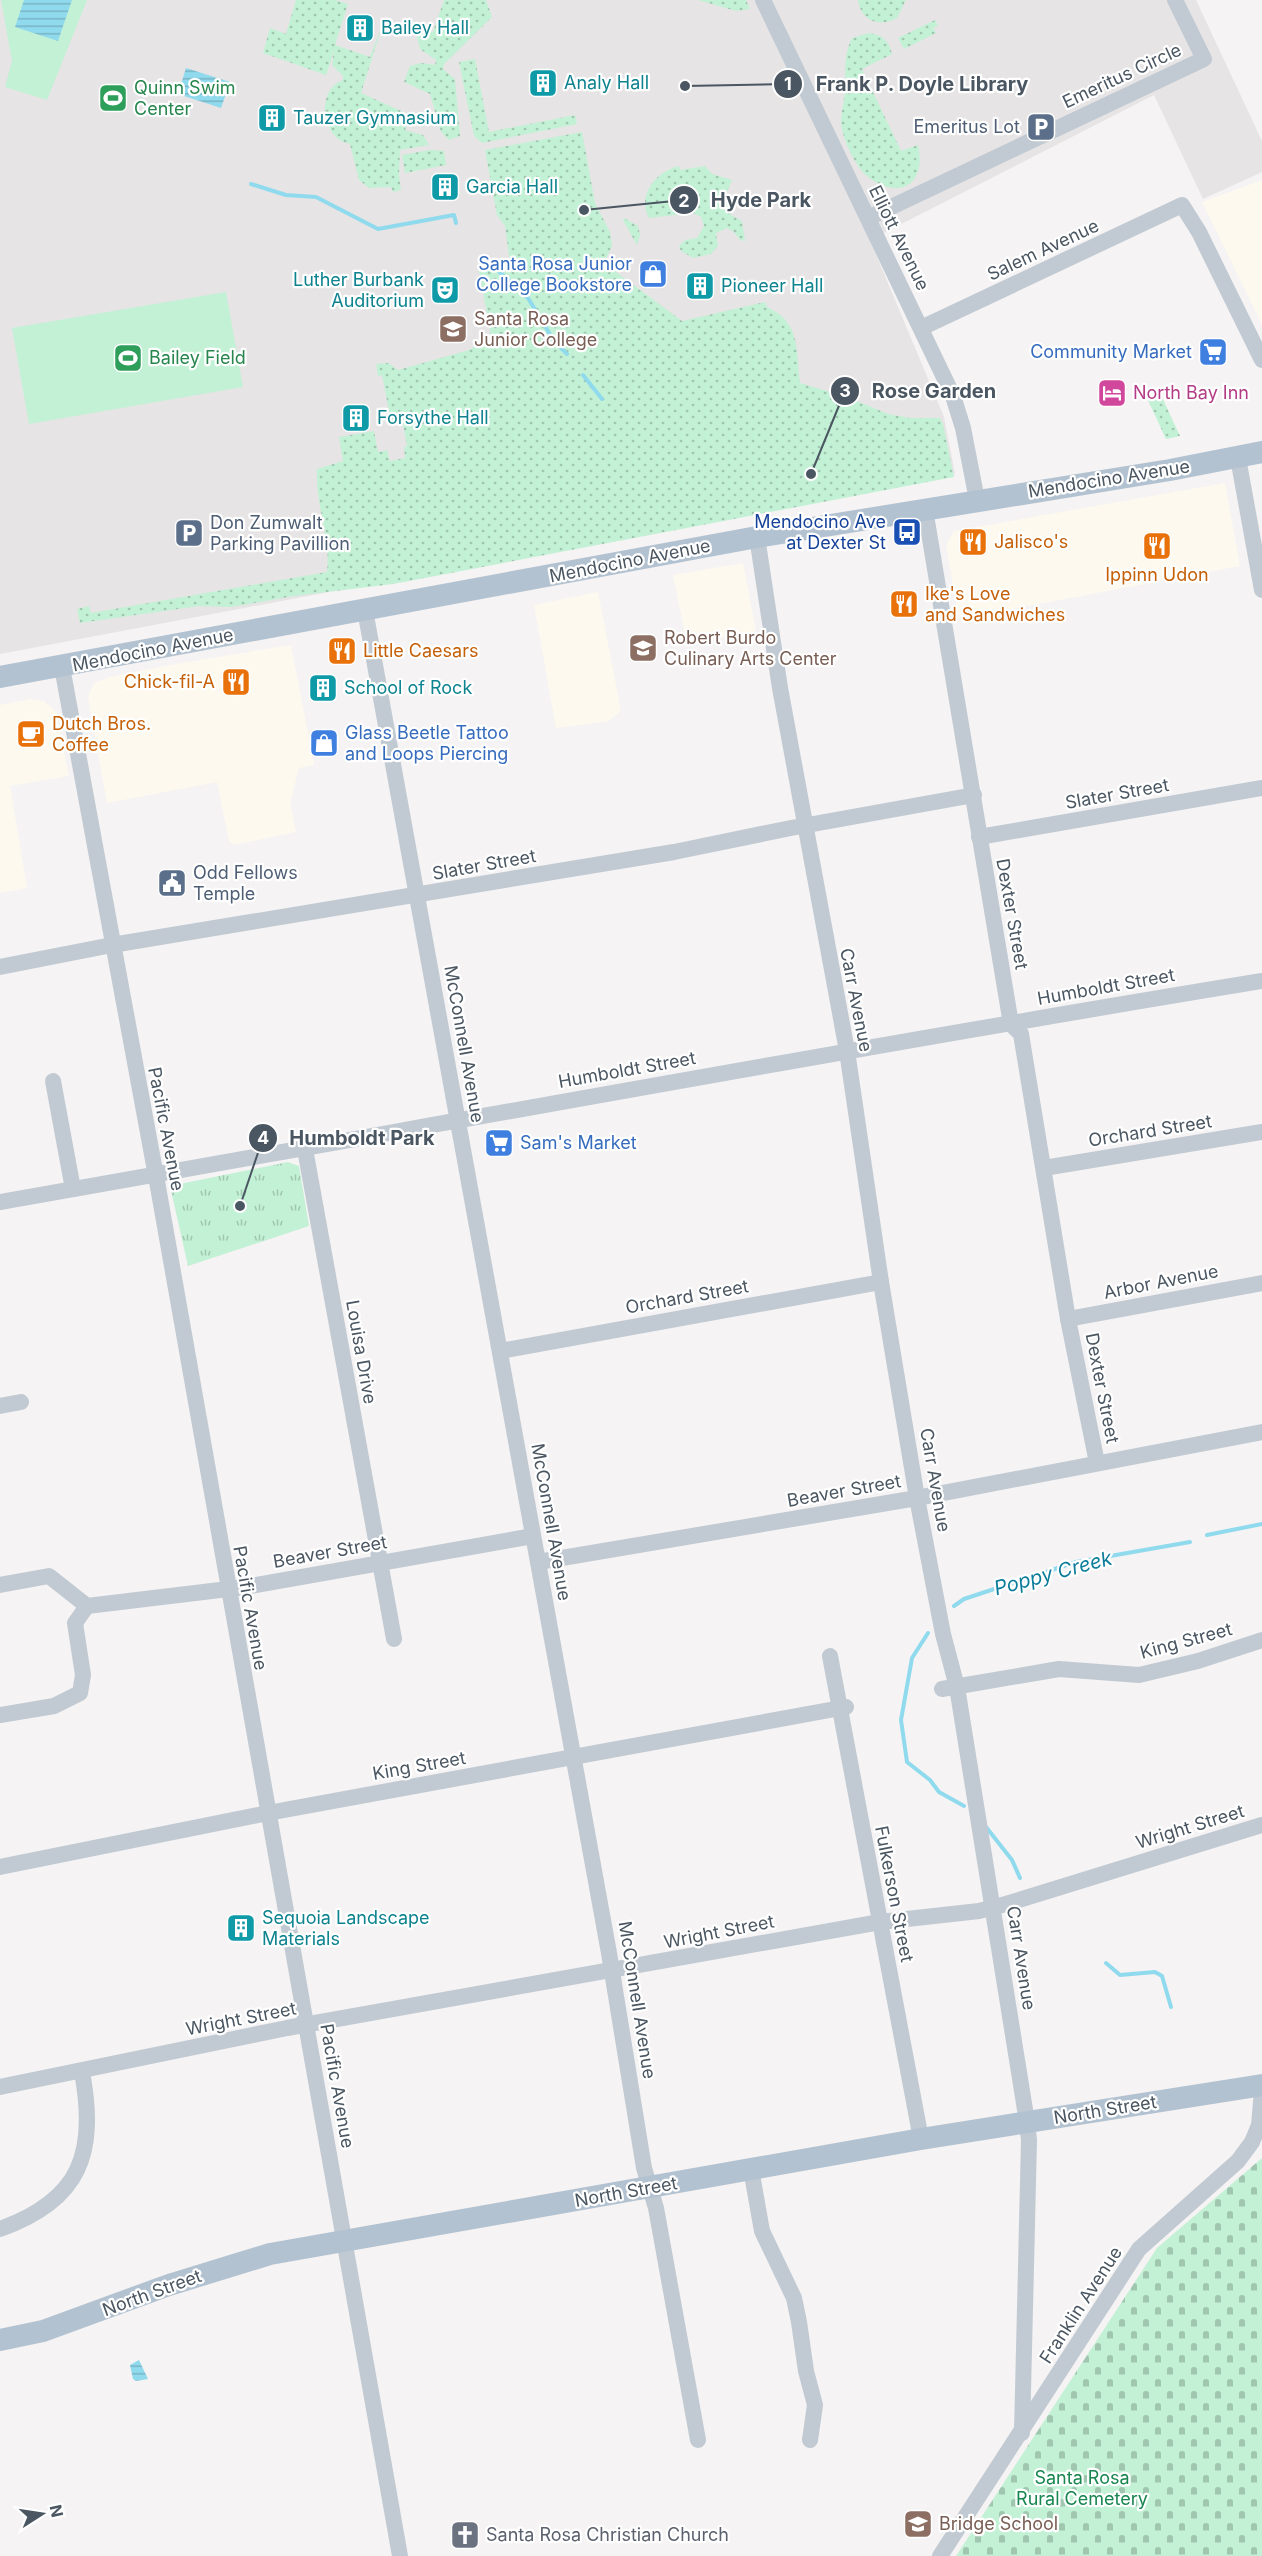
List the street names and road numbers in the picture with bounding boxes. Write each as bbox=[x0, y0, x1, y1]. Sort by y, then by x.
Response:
street label: Emeritus Circle bbox=[1059, 39, 1185, 112]
street label: Elliott Avenue bbox=[865, 182, 934, 294]
street label: Salem Avenue bbox=[984, 215, 1102, 285]
street label: Mendocino Avenue bbox=[1026, 455, 1191, 502]
street label: Mendocino Avenue bbox=[548, 535, 712, 586]
street label: Mendocino Avenue bbox=[71, 624, 235, 675]
street label: Slater Street bbox=[1063, 774, 1170, 813]
street label: Slater Street bbox=[430, 845, 537, 884]
street label: Dexter Street bbox=[992, 857, 1033, 971]
street label: Carr Avenue bbox=[836, 946, 877, 1054]
street label: McConnell Avenue bbox=[440, 964, 489, 1124]
street label: Humboldt Street bbox=[1036, 964, 1176, 1009]
street label: Humboldt Street bbox=[557, 1047, 697, 1092]
street label: Pacific Avenue bbox=[144, 1065, 189, 1193]
street label: Orchard Street bbox=[1087, 1110, 1213, 1151]
street label: Arbor Avenue bbox=[1102, 1260, 1220, 1303]
street label: Orchard Street bbox=[624, 1275, 750, 1318]
street label: Louisa Drive bbox=[342, 1298, 381, 1406]
street label: Dexter Street bbox=[1081, 1331, 1124, 1445]
street label: Carr Avenue bbox=[916, 1426, 955, 1534]
street label: McConnell Avenue bbox=[527, 1442, 576, 1602]
street label: Beaver Street bbox=[785, 1470, 903, 1511]
street label: Beaver Street bbox=[271, 1531, 389, 1572]
street label: Pacific Avenue bbox=[229, 1544, 272, 1672]
street label: King Street bbox=[1138, 1618, 1234, 1663]
street label: King Street bbox=[371, 1747, 467, 1784]
street label: Wright Street bbox=[1133, 1800, 1247, 1853]
street label: Fulkerson Street bbox=[871, 1824, 918, 1964]
street label: Carr Avenue bbox=[1003, 1904, 1040, 2012]
street label: Wright Street bbox=[662, 1910, 776, 1953]
street label: McConnell Avenue bbox=[615, 1920, 660, 2080]
street label: Wright Street bbox=[184, 1997, 298, 2040]
street label: Pacific Avenue bbox=[316, 2022, 359, 2150]
street label: North Street bbox=[1052, 2091, 1158, 2128]
street label: North Street bbox=[573, 2172, 679, 2211]
street label: Franklin Avenue bbox=[1035, 2242, 1126, 2367]
street label: North Street bbox=[99, 2265, 204, 2320]

